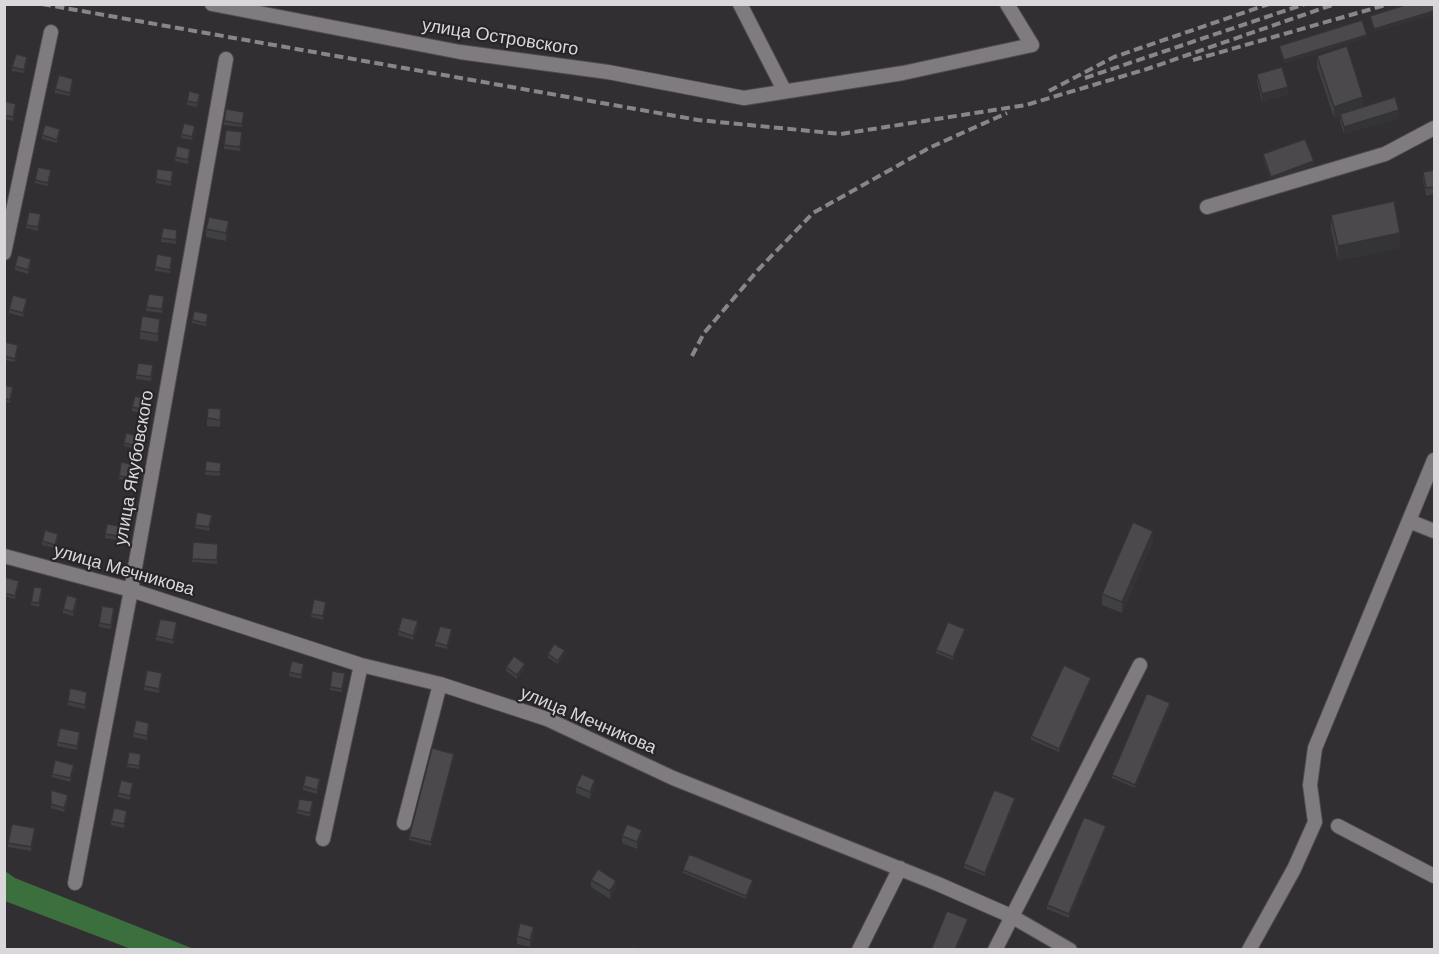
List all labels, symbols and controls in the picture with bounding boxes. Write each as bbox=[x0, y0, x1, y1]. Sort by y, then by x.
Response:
street label: улица Островского bbox=[420, 15, 580, 61]
street label: улица Якубовского bbox=[111, 389, 159, 547]
street label: улица Мечникова bbox=[51, 541, 197, 601]
street label: улица Мечникова bbox=[517, 683, 659, 759]

